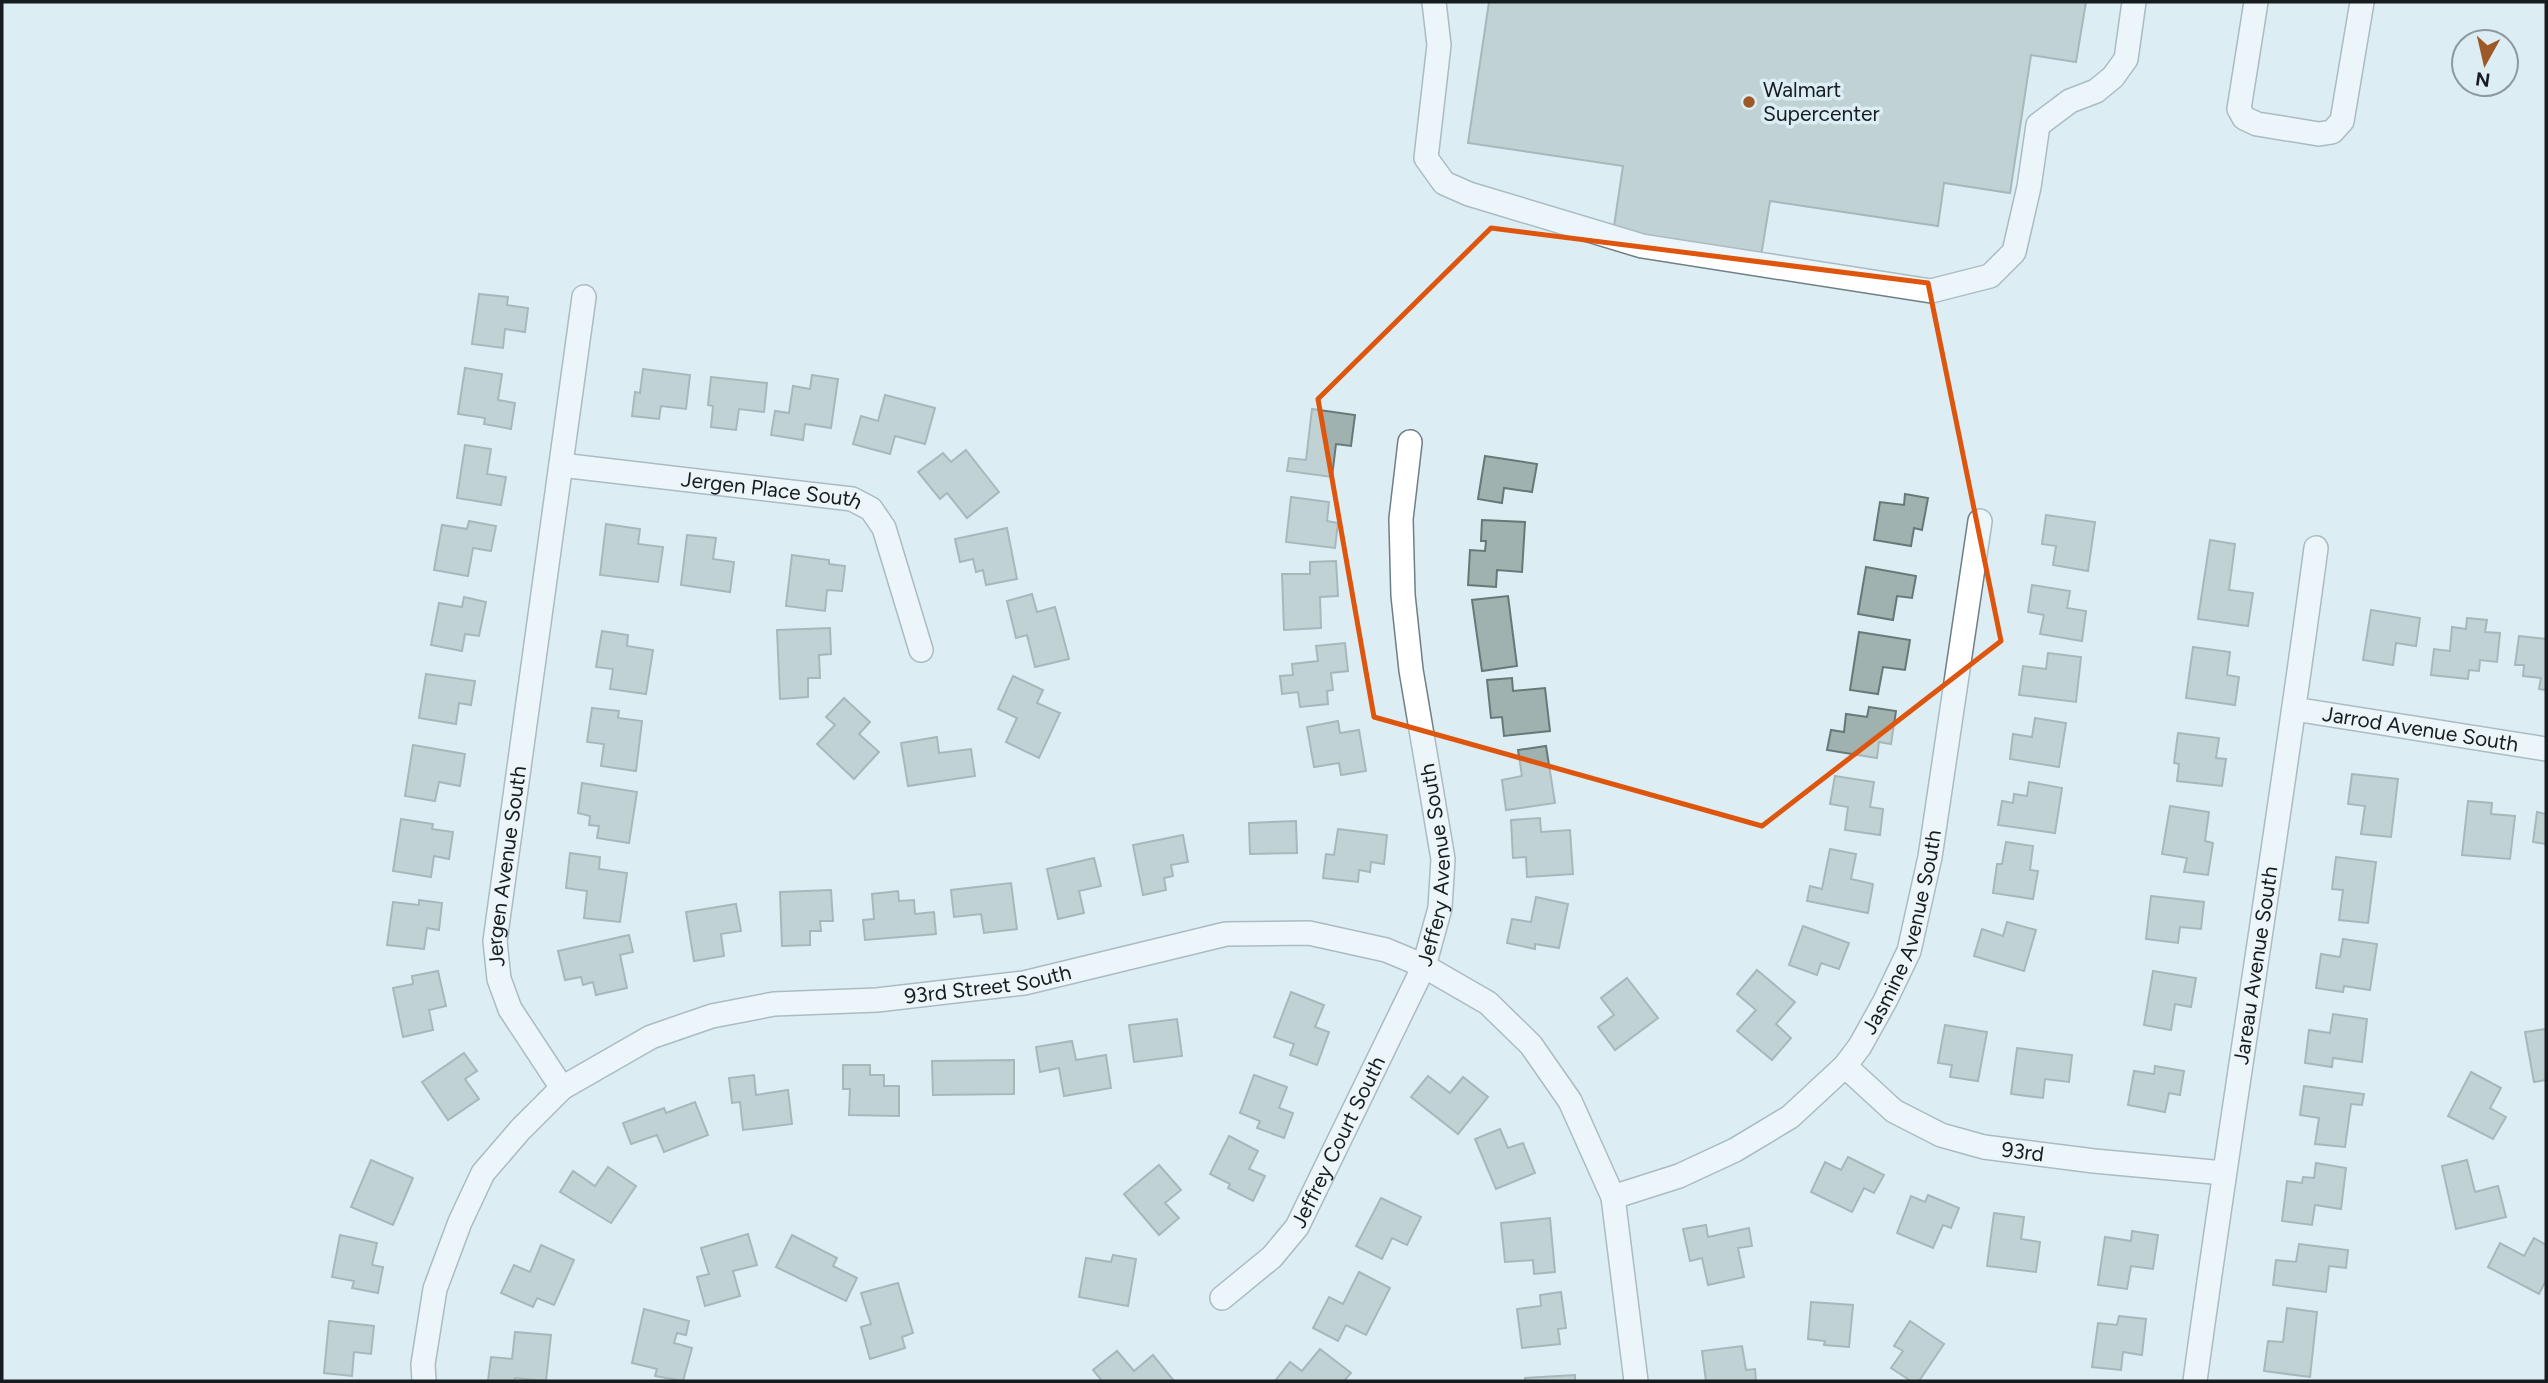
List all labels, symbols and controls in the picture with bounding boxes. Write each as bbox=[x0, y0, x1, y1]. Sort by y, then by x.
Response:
north arrow bbox=[2450, 28, 2520, 98]
text: N bbox=[2474, 67, 2492, 92]
place label: Walmart Supercenter bbox=[1763, 77, 1880, 126]
marker: Walmart Supercenter bbox=[1741, 94, 1757, 110]
street label: Jergen Place South bbox=[680, 466, 867, 514]
street label: Jarrod Avenue South bbox=[2321, 701, 2520, 756]
street label: Jeffery Avenue South bbox=[1412, 762, 1455, 969]
street label: Jergen Avenue South bbox=[482, 764, 531, 968]
street label: Jasmine Avenue South bbox=[1856, 828, 1946, 1038]
street label: Jareau Avenue South bbox=[2228, 864, 2283, 1066]
street label: 93rd Street South bbox=[903, 959, 1074, 1009]
street label: Jeffrey Court South bbox=[1285, 1052, 1390, 1232]
street label: 93rd bbox=[2000, 1136, 2046, 1167]

